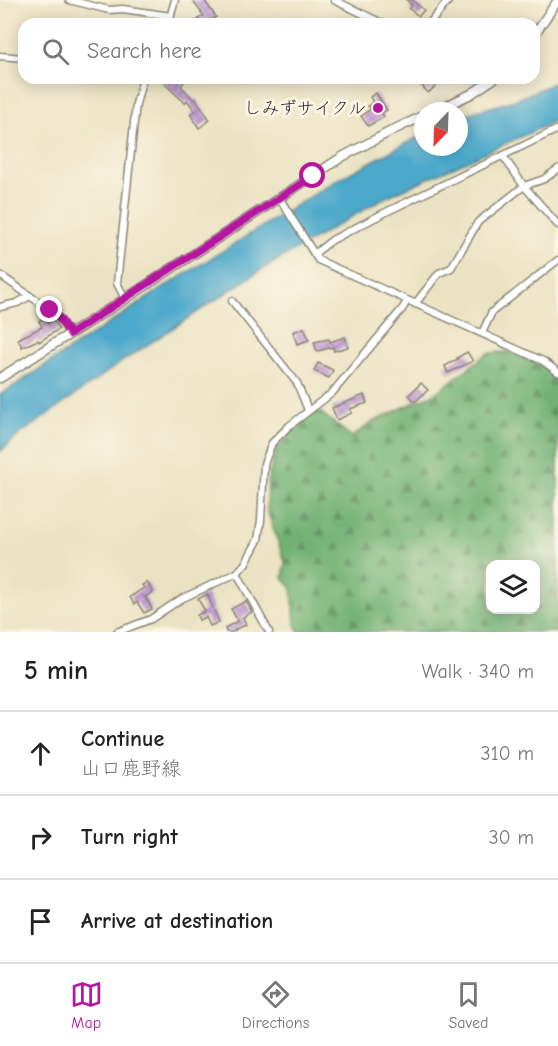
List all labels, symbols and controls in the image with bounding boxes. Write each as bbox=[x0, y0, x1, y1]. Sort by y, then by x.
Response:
search box bbox=[18, 18, 540, 84]
icon: search bbox=[39, 35, 72, 68]
text: Search here bbox=[87, 38, 202, 64]
place label: しみずサイクル bbox=[244, 98, 366, 119]
marker: しみずサイクル bbox=[371, 101, 385, 115]
north arrow bbox=[414, 102, 468, 156]
route start bbox=[299, 162, 325, 188]
route end bbox=[36, 296, 62, 322]
map controls bbox=[486, 560, 540, 614]
button: layers bbox=[486, 560, 540, 614]
text: 5 min bbox=[24, 656, 88, 686]
text: Walk · 340 m bbox=[422, 660, 534, 683]
text: Continue bbox=[81, 726, 164, 752]
icon: ahead bbox=[24, 737, 57, 770]
text: 310 m bbox=[481, 742, 534, 765]
text: 山口鹿野線 bbox=[81, 757, 181, 780]
icon: right bbox=[24, 821, 57, 854]
text: Turn right bbox=[81, 824, 178, 850]
text: 30 m bbox=[488, 826, 534, 849]
icon: arrive bbox=[24, 905, 57, 938]
text: Arrive at destination bbox=[81, 908, 273, 934]
tab: Map bbox=[70, 978, 103, 1032]
tab: Directions bbox=[242, 978, 309, 1032]
tab: Saved bbox=[448, 978, 488, 1032]

